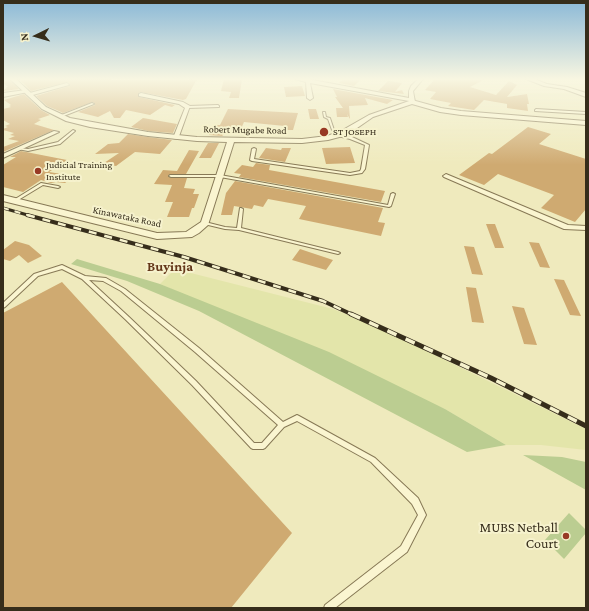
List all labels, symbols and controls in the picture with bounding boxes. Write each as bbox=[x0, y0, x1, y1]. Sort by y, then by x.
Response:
north arrow bbox=[16, 16, 56, 56]
text: N bbox=[18, 33, 30, 41]
street label: Robert Mugabe Road bbox=[203, 123, 287, 137]
marker: ST JOSEPH bbox=[318, 126, 330, 138]
place label: ST JOSEPH bbox=[333, 126, 376, 138]
place label: Judicial Training Institute bbox=[46, 159, 112, 182]
marker: Judicial Training Institute bbox=[33, 166, 43, 176]
street label: Kinawataka Road bbox=[92, 204, 162, 230]
district label: Buyinja bbox=[147, 259, 193, 275]
place label: MUBS Netball Court bbox=[480, 520, 558, 552]
marker: MUBS Netball Court bbox=[561, 531, 571, 541]

